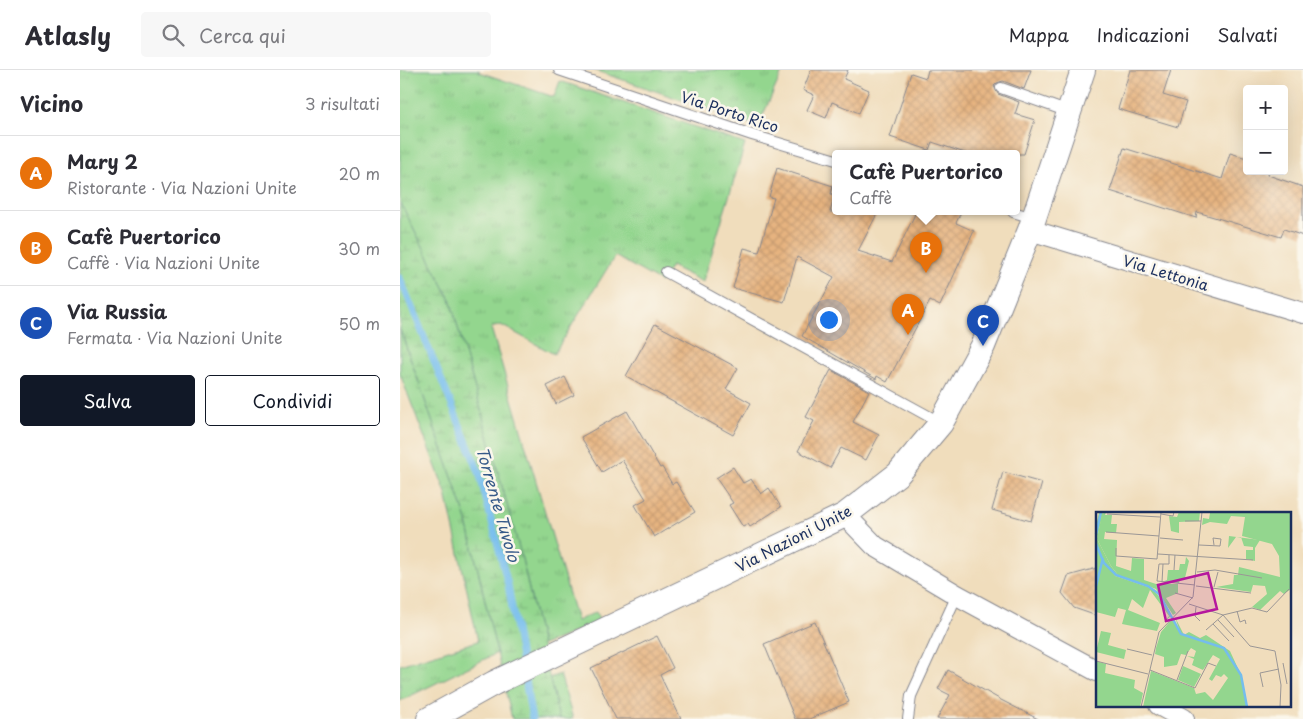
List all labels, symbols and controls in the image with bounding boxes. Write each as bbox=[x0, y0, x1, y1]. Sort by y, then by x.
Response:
search box bbox=[141, 12, 491, 57]
text: Atlasly bbox=[25, 17, 111, 53]
icon: search bbox=[159, 21, 187, 49]
text: Cerca qui bbox=[199, 21, 286, 49]
text: Mappa bbox=[1009, 21, 1069, 48]
text: Indicazioni bbox=[1097, 21, 1190, 48]
text: Salvati bbox=[1218, 21, 1278, 48]
street label: Via Porto Rico bbox=[678, 84, 782, 138]
map controls bbox=[1243, 85, 1288, 175]
button: + bbox=[1243, 85, 1288, 130]
text: Vicino bbox=[20, 87, 83, 119]
text: 3 risultati bbox=[305, 91, 380, 115]
button: − bbox=[1243, 130, 1288, 175]
text: Mary 2 bbox=[67, 147, 138, 175]
popup bbox=[832, 150, 1020, 215]
text: Cafè Puertorico bbox=[849, 157, 1003, 185]
text: A bbox=[30, 161, 42, 185]
text: 20 m bbox=[339, 161, 380, 185]
text: Ristorante · Via Nazioni Unite bbox=[67, 175, 297, 199]
text: Caffè bbox=[849, 185, 892, 209]
text: Cafè Puertorico bbox=[67, 222, 221, 250]
pin: B bbox=[910, 232, 942, 273]
text: B bbox=[31, 236, 41, 260]
text: 30 m bbox=[338, 236, 380, 260]
street label: Via Lettonia bbox=[1120, 248, 1213, 296]
text: Caffè · Via Nazioni Unite bbox=[67, 250, 260, 274]
pin: A bbox=[892, 294, 924, 335]
text: Via Russia bbox=[67, 297, 167, 325]
pin: C bbox=[967, 305, 999, 346]
your location bbox=[816, 307, 842, 333]
text: C bbox=[30, 311, 42, 335]
text: 50 m bbox=[339, 311, 380, 335]
text: Fermata · Via Nazioni Unite bbox=[67, 325, 283, 349]
button: Salva bbox=[20, 375, 195, 426]
button: Condividi bbox=[205, 375, 380, 426]
water label: Torrente Tuvolo bbox=[471, 444, 527, 565]
street label: Via Nazioni Unite bbox=[731, 499, 855, 577]
inset map bbox=[1096, 512, 1291, 706]

